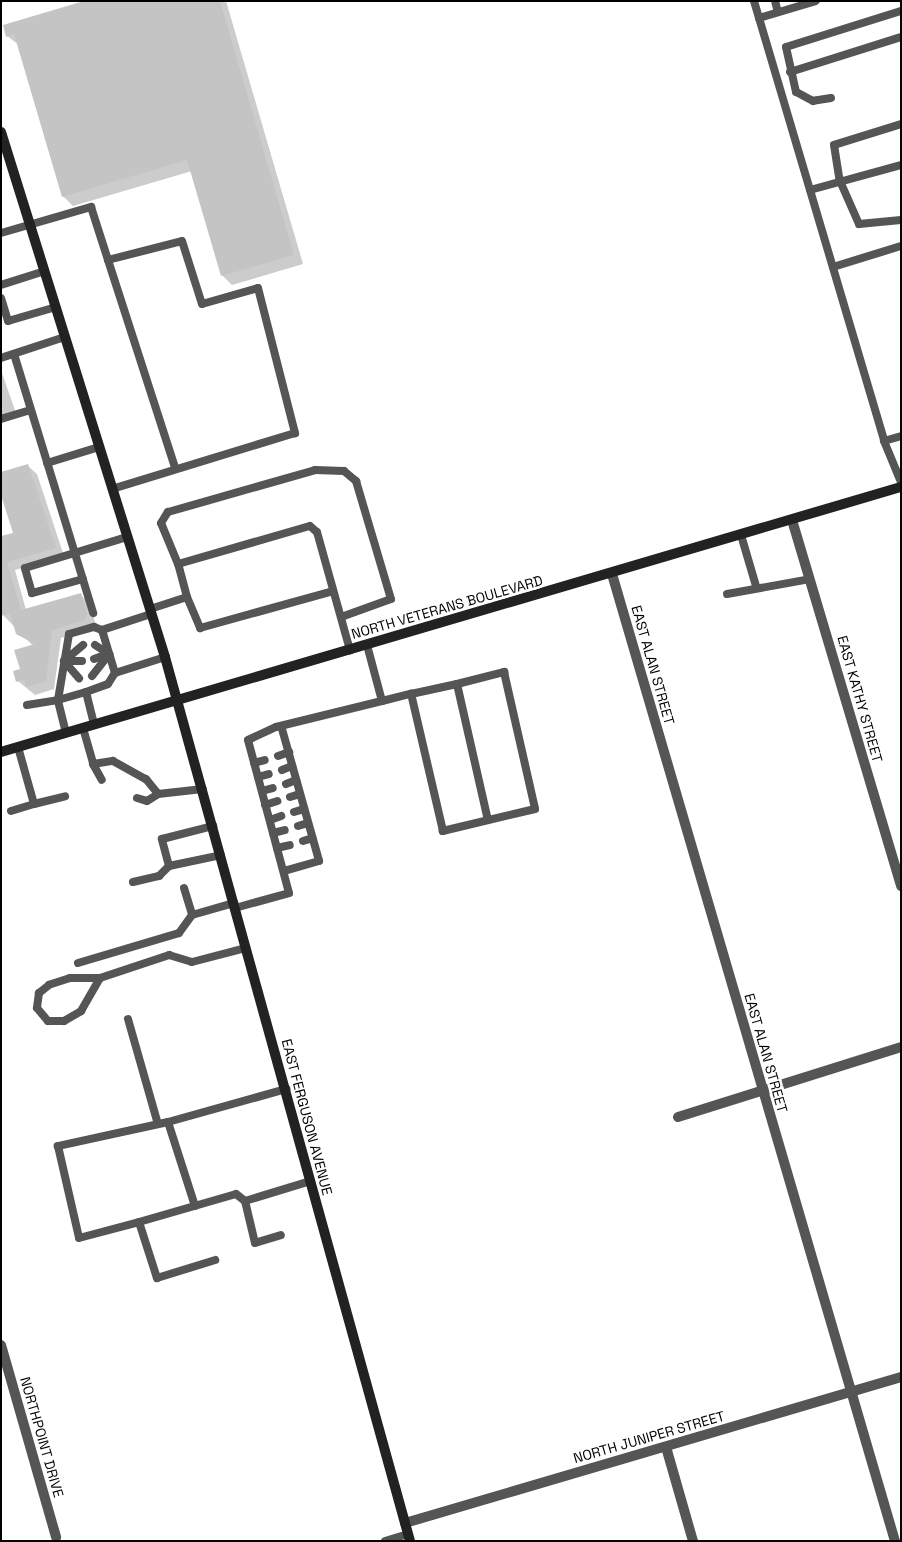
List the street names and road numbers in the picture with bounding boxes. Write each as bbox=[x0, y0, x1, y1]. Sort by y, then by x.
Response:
street label: NORTH VETERANS BOULEVARD bbox=[349, 572, 545, 642]
street label: EAST ALAN STREET bbox=[628, 603, 678, 727]
street label: EAST KATHY STREET bbox=[834, 633, 886, 765]
street label: EAST ALAN STREET bbox=[741, 991, 791, 1115]
street label: EAST FERGUSON AVENUE bbox=[278, 1037, 336, 1197]
street label: NORTHPOINT DRIVE bbox=[17, 1375, 67, 1499]
street label: NORTH JUNIPER STREET bbox=[571, 1407, 727, 1467]

